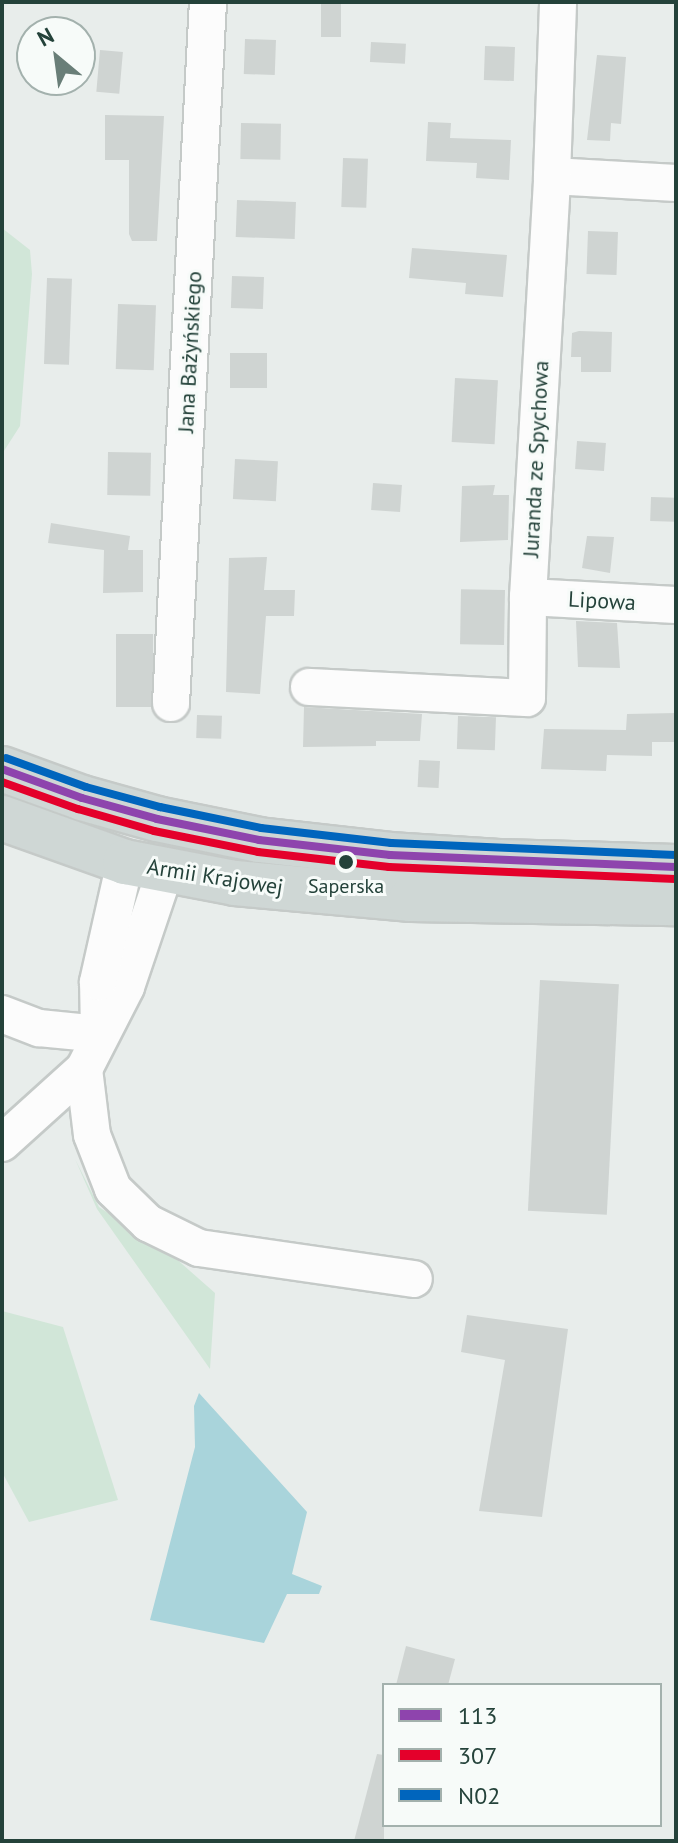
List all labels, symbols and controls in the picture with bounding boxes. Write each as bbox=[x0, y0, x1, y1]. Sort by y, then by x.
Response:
north arrow bbox=[16, 16, 96, 96]
text: N bbox=[32, 21, 58, 53]
street label: Jana Bażyńskiego bbox=[173, 270, 207, 434]
street label: Juranda ze Spychowa bbox=[518, 360, 554, 558]
street label: Lipowa bbox=[567, 586, 637, 616]
street label: Armii Krajowej bbox=[145, 853, 285, 901]
marker: Saperska bbox=[338, 854, 354, 870]
place label: Saperska bbox=[308, 874, 384, 898]
legend bbox=[382, 1683, 662, 1827]
text: 113 bbox=[458, 1700, 497, 1731]
text: 307 bbox=[458, 1740, 497, 1771]
text: N02 bbox=[458, 1780, 500, 1811]

